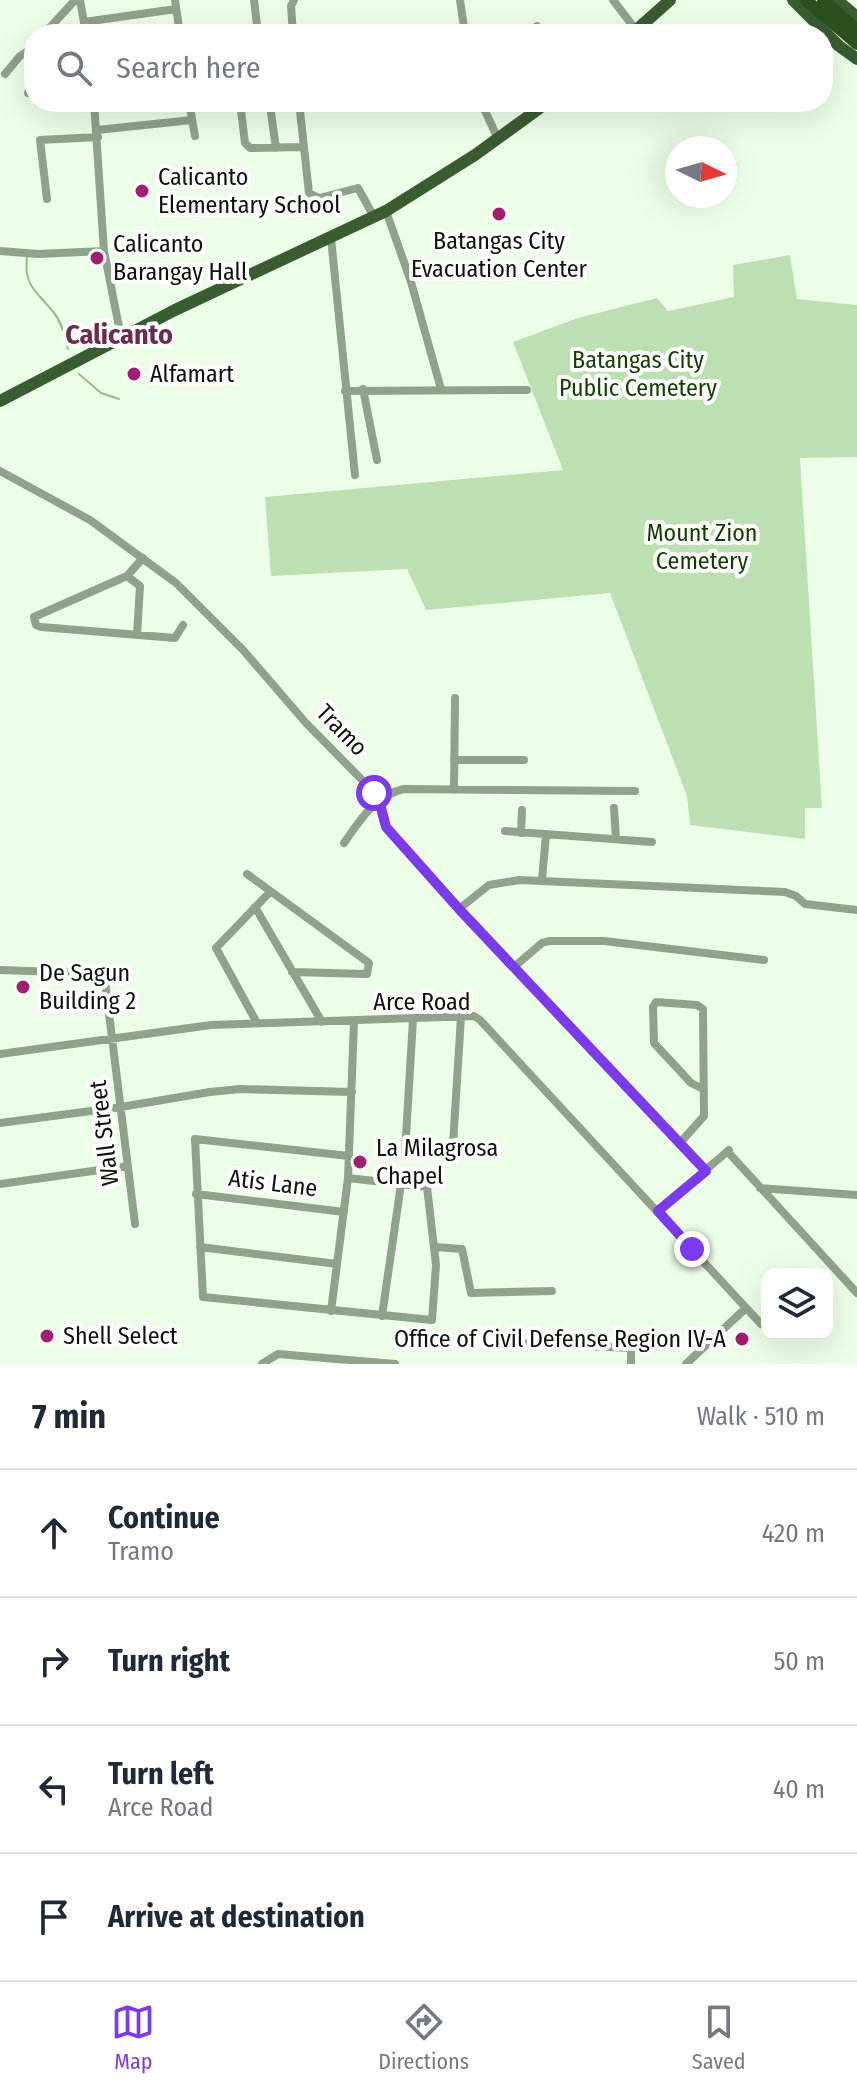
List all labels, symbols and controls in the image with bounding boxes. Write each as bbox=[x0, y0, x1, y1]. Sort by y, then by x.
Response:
search box bbox=[24, 24, 833, 112]
icon: search bbox=[52, 46, 96, 90]
text: Search here bbox=[116, 50, 261, 86]
north arrow bbox=[665, 136, 737, 208]
place label: Calicanto Elementary School bbox=[158, 163, 341, 219]
marker: Calicanto Elementary School bbox=[133, 182, 151, 200]
marker: Batangas City Evacuation Center bbox=[490, 205, 508, 223]
place label: Batangas City Evacuation Center bbox=[411, 227, 588, 283]
place label: Calicanto Barangay Hall bbox=[113, 230, 247, 286]
marker: Calicanto Barangay Hall bbox=[88, 249, 106, 267]
district label: Calicanto bbox=[65, 318, 173, 351]
park label: Batangas City Public Cemetery bbox=[559, 346, 717, 402]
place label: Alfamart bbox=[150, 360, 234, 388]
marker: Alfamart bbox=[125, 365, 143, 383]
park label: Mount Zion Cemetery bbox=[646, 519, 758, 575]
street label: Tramo bbox=[311, 698, 373, 762]
route start bbox=[356, 775, 392, 811]
place label: De Sagun Building 2 bbox=[39, 959, 136, 1015]
marker: De Sagun Building 2 bbox=[14, 978, 32, 996]
street label: Arce Road bbox=[373, 988, 471, 1016]
street label: Wall Street bbox=[84, 1078, 124, 1187]
place label: La Milagrosa Chapel bbox=[376, 1134, 498, 1190]
marker: La Milagrosa Chapel bbox=[351, 1153, 369, 1171]
street label: Atis Lane bbox=[227, 1164, 319, 1202]
route end bbox=[674, 1231, 710, 1267]
map controls bbox=[761, 1268, 833, 1340]
button: layers bbox=[761, 1268, 833, 1340]
place label: Shell Select bbox=[63, 1322, 178, 1350]
place label: Office of Civil Defense Region IV-A bbox=[394, 1325, 726, 1353]
marker: Shell Select bbox=[38, 1327, 56, 1345]
marker: Office of Civil Defense Region IV-A bbox=[733, 1330, 751, 1348]
text: 7 min bbox=[32, 1396, 106, 1437]
text: Walk · 510 m bbox=[697, 1401, 825, 1432]
text: Continue bbox=[108, 1500, 220, 1536]
icon: ahead bbox=[32, 1511, 76, 1555]
text: 420 m bbox=[762, 1518, 825, 1549]
text: Tramo bbox=[108, 1536, 174, 1567]
icon: right bbox=[32, 1639, 76, 1683]
text: Turn right bbox=[108, 1643, 230, 1679]
text: 50 m bbox=[773, 1646, 825, 1677]
text: Turn left bbox=[108, 1756, 214, 1792]
icon: left bbox=[32, 1767, 76, 1811]
text: 40 m bbox=[773, 1774, 825, 1805]
text: Arce Road bbox=[108, 1792, 214, 1823]
icon: arrive bbox=[32, 1895, 76, 1939]
text: Arrive at destination bbox=[108, 1899, 365, 1935]
tab: Map bbox=[111, 2000, 155, 2075]
tab: Directions bbox=[378, 2000, 469, 2075]
tab: Saved bbox=[692, 2000, 746, 2075]

